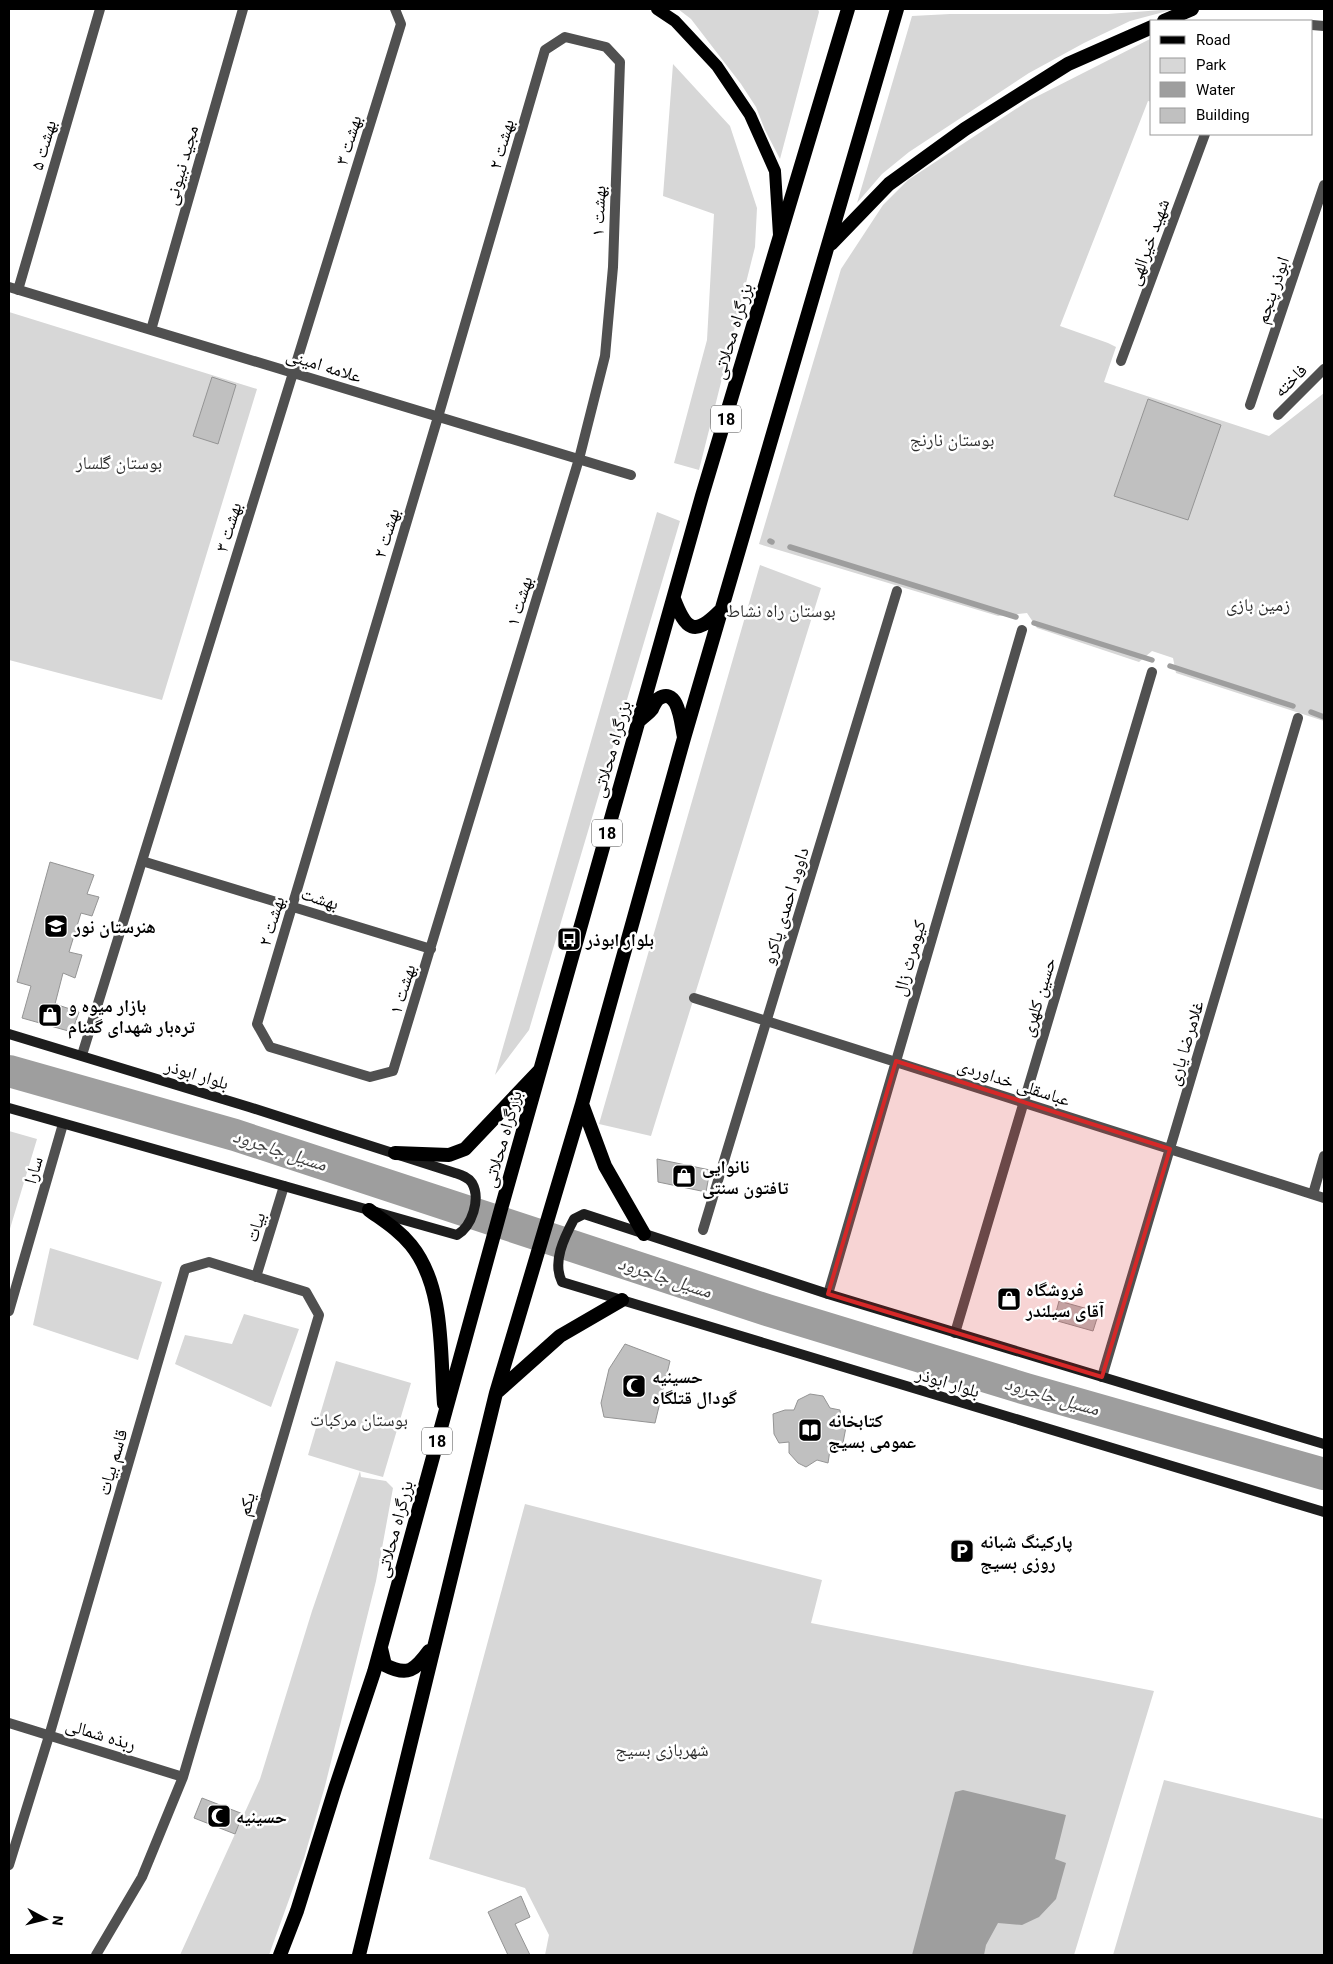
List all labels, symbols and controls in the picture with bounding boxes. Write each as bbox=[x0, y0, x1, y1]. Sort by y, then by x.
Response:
legend bbox=[1150, 20, 1313, 135]
text: Road bbox=[1196, 31, 1230, 49]
text: Park bbox=[1196, 56, 1227, 74]
text: Water bbox=[1196, 81, 1235, 99]
text: Building bbox=[1196, 106, 1250, 124]
street label: بهشت ۳ bbox=[331, 112, 366, 168]
street label: بهشت ۲ bbox=[484, 117, 519, 172]
street label: بهشت ۵ bbox=[26, 118, 61, 173]
street label: مجید نبیونی bbox=[160, 123, 203, 208]
street label: بهشت ۱ bbox=[587, 185, 610, 237]
street label: شهید خیرالهی bbox=[1123, 196, 1174, 289]
street label: ابوذر پنجم bbox=[1251, 254, 1295, 327]
street label: بزرگراه محلاتی bbox=[707, 280, 758, 382]
street label: علامه امینی bbox=[284, 344, 364, 387]
street label: فاخته bbox=[1269, 359, 1311, 401]
road number: 18 bbox=[711, 406, 741, 432]
park label: بوستان نارنج bbox=[910, 429, 994, 452]
park label: بوستان گلسار bbox=[75, 452, 162, 474]
street label: بهشت ۳ bbox=[211, 499, 246, 555]
street label: بهشت ۲ bbox=[369, 505, 404, 561]
street label: بهشت ۱ bbox=[502, 573, 537, 629]
park label: زمین بازی bbox=[1226, 594, 1290, 616]
park label: بوستان راه نشاط bbox=[726, 600, 836, 622]
street label: بزرگراه محلاتی bbox=[587, 698, 636, 800]
road number: 18 bbox=[592, 820, 622, 846]
street label: داوود احمدی پاکرو bbox=[757, 845, 814, 968]
street label: بهشت bbox=[298, 882, 341, 914]
street label: بهشت ۲ bbox=[254, 893, 289, 949]
school or university icon: هنرستان نور bbox=[43, 913, 69, 939]
place label: هنرستان نور bbox=[73, 916, 156, 938]
street label: کیومرث زال bbox=[888, 917, 931, 999]
bus stop icon: بلوار ابوذر bbox=[556, 926, 582, 952]
place label: بلوار ابوذر bbox=[585, 929, 654, 950]
street label: حسین کلهری bbox=[1016, 955, 1061, 1040]
street label: بهشت ۱ bbox=[385, 961, 420, 1017]
place label: بازار میوه و تره‌بار شهدای گمنام bbox=[68, 995, 195, 1039]
street label: غلامرضا یاری bbox=[1162, 998, 1209, 1088]
shop icon: بازار میوه و تره‌بار شهدای گمنام bbox=[37, 1002, 63, 1028]
street label: بلوار ابوذر bbox=[161, 1054, 231, 1094]
street label: عباسقلی خداوردی bbox=[955, 1054, 1073, 1111]
street label: بزرگراه محلاتی bbox=[478, 1088, 527, 1190]
water label: مسیل جاجرود bbox=[230, 1124, 330, 1176]
street label: سارا bbox=[19, 1154, 47, 1186]
place label: نانوایی تافتون سنتی bbox=[702, 1156, 789, 1199]
shop icon: نانوایی تافتون سنتی bbox=[671, 1163, 697, 1189]
street label: بیات bbox=[241, 1210, 270, 1245]
water label: مسیل جاجرود bbox=[615, 1251, 715, 1303]
place label: فروشگاه آقای سیلندر bbox=[1025, 1279, 1104, 1322]
shop icon: فروشگاه آقای سیلندر bbox=[996, 1286, 1022, 1312]
street label: بلوار ابوذر bbox=[912, 1362, 982, 1402]
place label: حسینیه گودال قتلگاه bbox=[652, 1366, 737, 1409]
water label: مسیل جاجرود bbox=[1002, 1372, 1102, 1421]
mosque icon: حسینیه گودال قتلگاه bbox=[621, 1373, 647, 1399]
park label: بوستان مرکبات bbox=[310, 1409, 408, 1431]
place label: کتابخانه عمومی بسیج bbox=[828, 1410, 916, 1454]
library icon: کتابخانه عمومی بسیج bbox=[797, 1417, 823, 1443]
street label: قاسم بیات bbox=[93, 1427, 133, 1498]
road number: 18 bbox=[422, 1428, 452, 1454]
street label: بزرگراه محلاتی bbox=[371, 1478, 418, 1580]
street label: یکم bbox=[233, 1490, 261, 1519]
place label: پارکینگ شبانه روزی بسیج bbox=[980, 1531, 1073, 1575]
parking icon: پارکینگ شبانه روزی بسیج bbox=[949, 1538, 975, 1564]
street label: ربذه شمالی bbox=[63, 1713, 139, 1756]
park label: شهربازی بسیج bbox=[615, 1739, 709, 1762]
mosque icon: حسینیه bbox=[206, 1803, 232, 1829]
place label: حسینیه bbox=[236, 1806, 287, 1827]
north arrow bbox=[20, 1894, 70, 1944]
text: N bbox=[49, 1915, 66, 1926]

